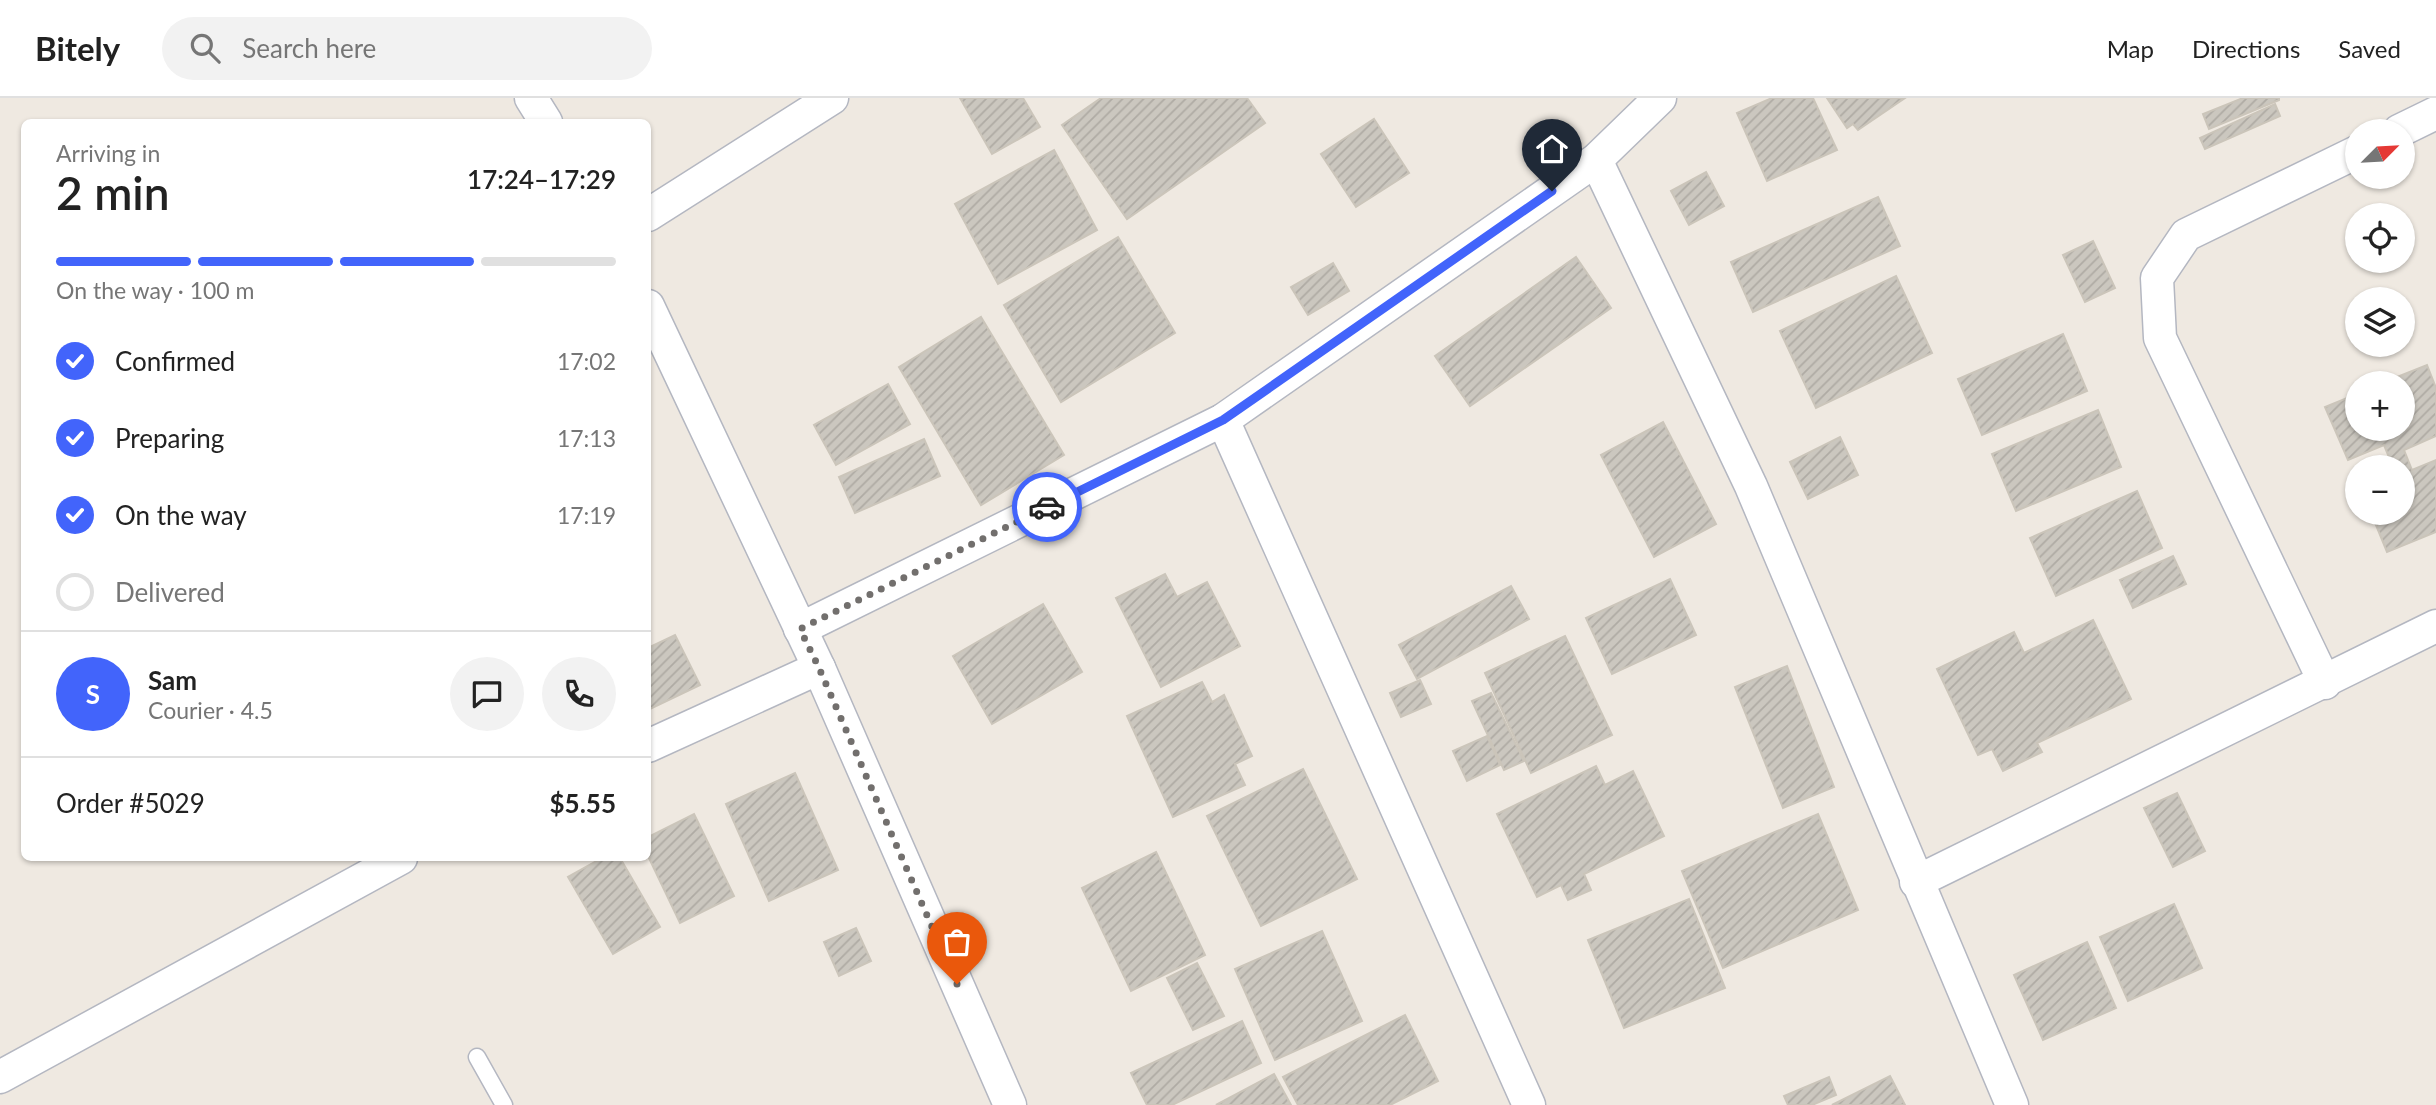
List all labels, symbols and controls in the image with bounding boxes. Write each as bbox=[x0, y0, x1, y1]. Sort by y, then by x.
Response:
search box bbox=[162, 17, 652, 80]
text: Bitely bbox=[35, 28, 120, 68]
icon: search bbox=[186, 29, 224, 67]
text: Search here bbox=[242, 32, 376, 64]
text: Map bbox=[2107, 34, 2154, 63]
text: Directions bbox=[2192, 34, 2300, 63]
text: Saved bbox=[2338, 34, 2401, 63]
pin bbox=[1522, 119, 1582, 191]
north arrow bbox=[2345, 119, 2415, 189]
map controls bbox=[2345, 119, 2415, 525]
icon: home bbox=[1533, 130, 1571, 168]
text: Arriving in bbox=[56, 139, 160, 167]
text: 17:24–17:29 bbox=[467, 163, 616, 195]
text: 2 min bbox=[56, 165, 170, 220]
button: locate bbox=[2345, 203, 2415, 273]
text: On the way · 100 m bbox=[56, 276, 255, 304]
button: layers bbox=[2345, 287, 2415, 357]
icon: check bbox=[56, 342, 94, 380]
text: Confirmed bbox=[115, 345, 235, 377]
text: 17:02 bbox=[557, 347, 616, 375]
button: + bbox=[2345, 371, 2415, 441]
icon: check bbox=[56, 419, 94, 457]
text: Preparing bbox=[115, 422, 224, 454]
text: 17:13 bbox=[557, 424, 616, 452]
button: − bbox=[2345, 455, 2415, 525]
courier bbox=[1012, 472, 1082, 542]
icon: car bbox=[1028, 488, 1066, 526]
icon: check bbox=[56, 496, 94, 534]
text: On the way bbox=[115, 499, 247, 531]
text: 17:19 bbox=[557, 501, 616, 529]
text: Delivered bbox=[115, 576, 225, 608]
button: chat bbox=[450, 657, 524, 731]
button: phone bbox=[542, 657, 616, 731]
text: Sam bbox=[148, 664, 197, 696]
text: S bbox=[86, 678, 100, 710]
text: Courier · 4.5 bbox=[148, 696, 273, 724]
text: Order #5029 bbox=[56, 787, 205, 819]
text: $5.55 bbox=[550, 787, 616, 819]
pin bbox=[927, 912, 987, 984]
icon: bag bbox=[938, 923, 976, 961]

